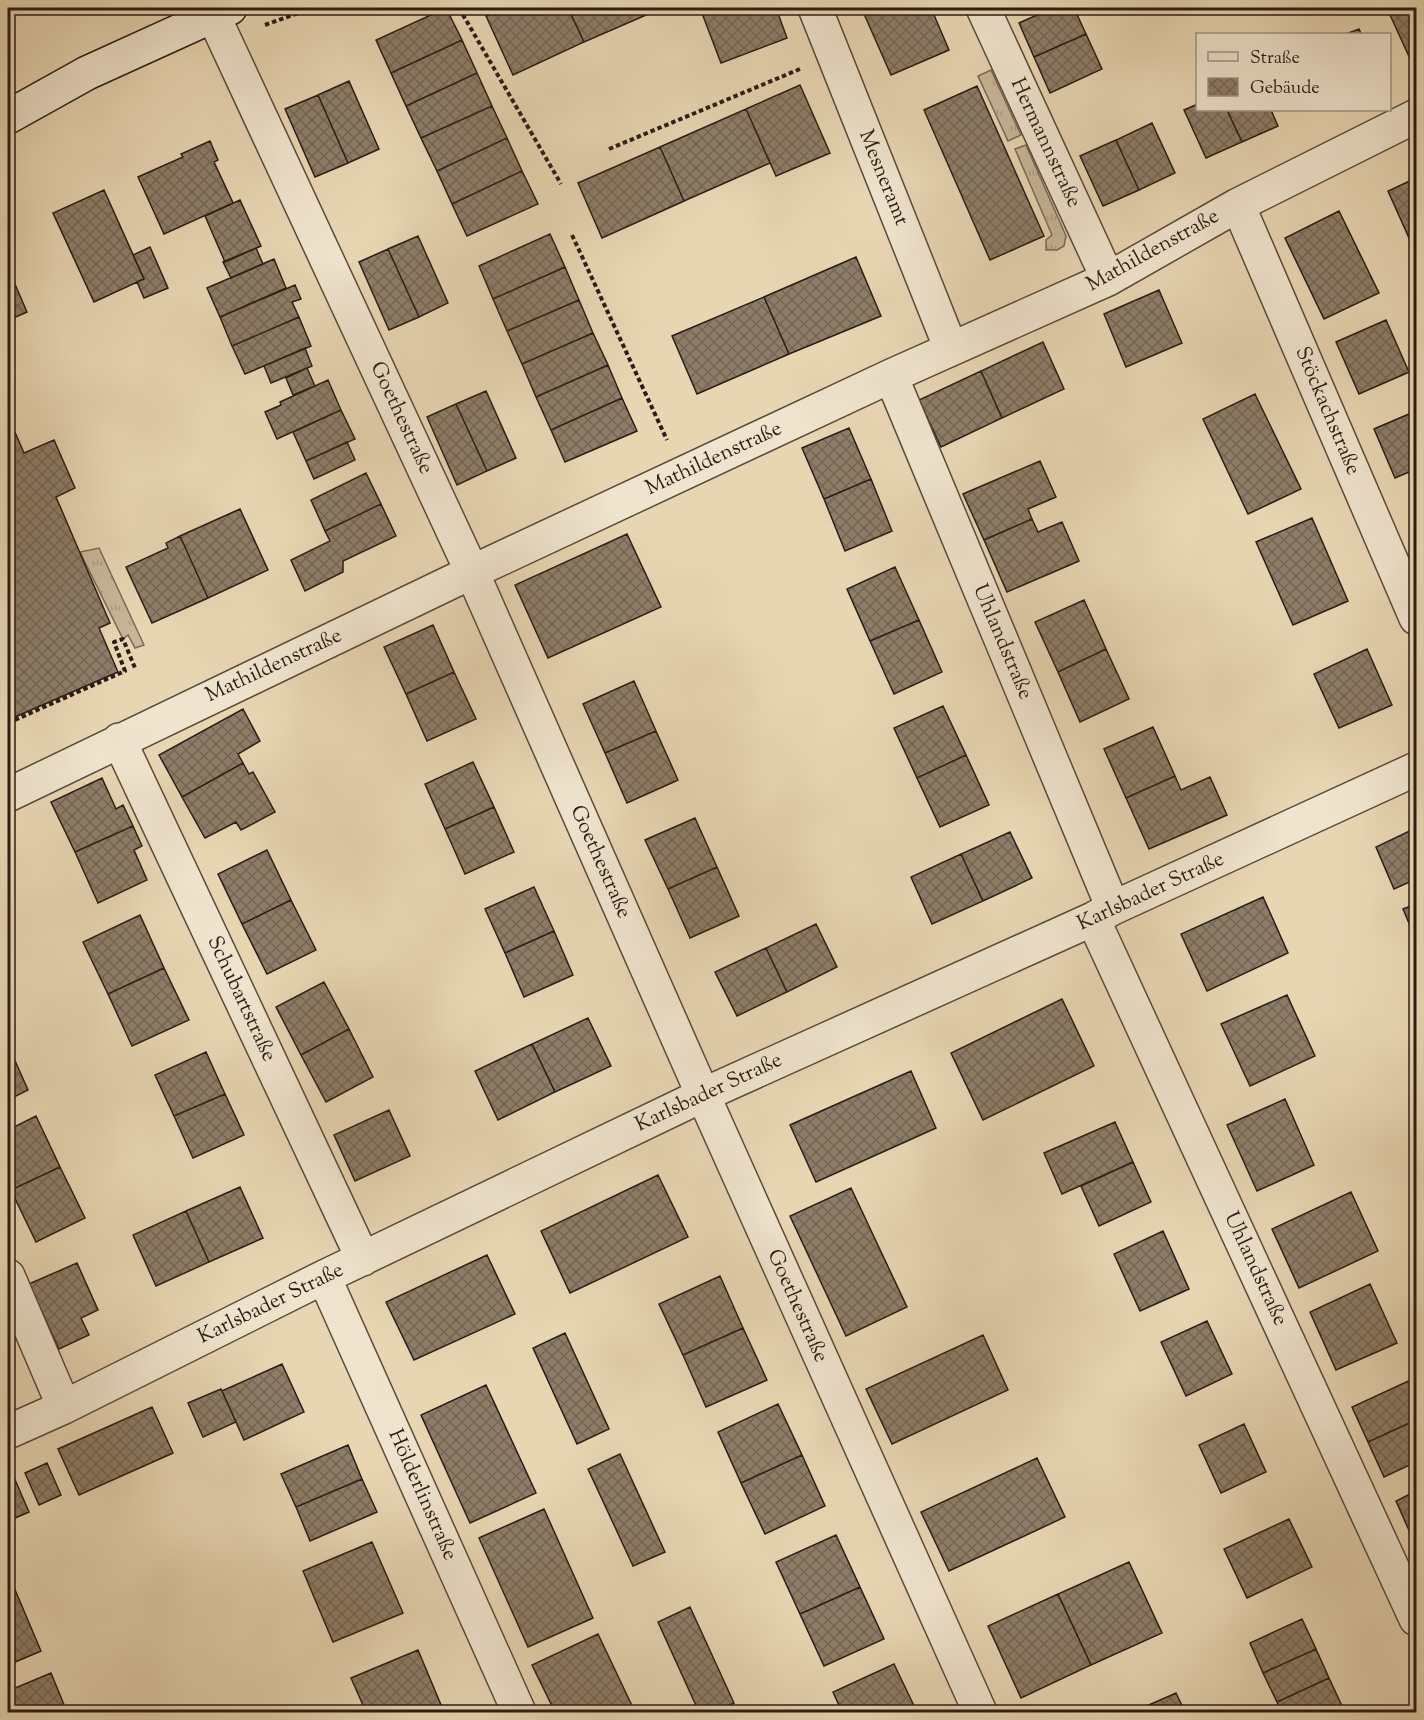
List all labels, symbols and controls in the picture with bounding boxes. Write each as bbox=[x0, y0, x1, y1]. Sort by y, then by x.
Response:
legend bbox=[1196, 33, 1391, 111]
text: Straße bbox=[1250, 46, 1300, 72]
street label: Hermannstraße bbox=[1002, 73, 1088, 213]
text: Gebäude bbox=[1250, 76, 1320, 102]
street label: Mesneramt bbox=[850, 126, 916, 230]
street label: Mathildenstraße bbox=[1081, 202, 1225, 300]
street label: Stöckachstraße bbox=[1286, 342, 1368, 480]
street label: Goethestraße bbox=[362, 357, 440, 479]
street label: Mathildenstraße bbox=[641, 414, 787, 504]
street label: Uhlandstraße bbox=[964, 580, 1040, 704]
street label: Mathildenstraße bbox=[201, 621, 347, 711]
street label: Goethestraße bbox=[562, 801, 638, 923]
street label: Karlsbader Straße bbox=[1073, 845, 1229, 939]
street label: Schubartstraße bbox=[199, 931, 283, 1067]
street label: Karlsbader Straße bbox=[631, 1046, 787, 1140]
street label: Uhlandstraße bbox=[1215, 1207, 1295, 1331]
street label: Goethestraße bbox=[759, 1245, 835, 1367]
street label: Karlsbader Straße bbox=[193, 1256, 349, 1352]
street label: Hölderlinstraße bbox=[380, 1425, 464, 1565]

